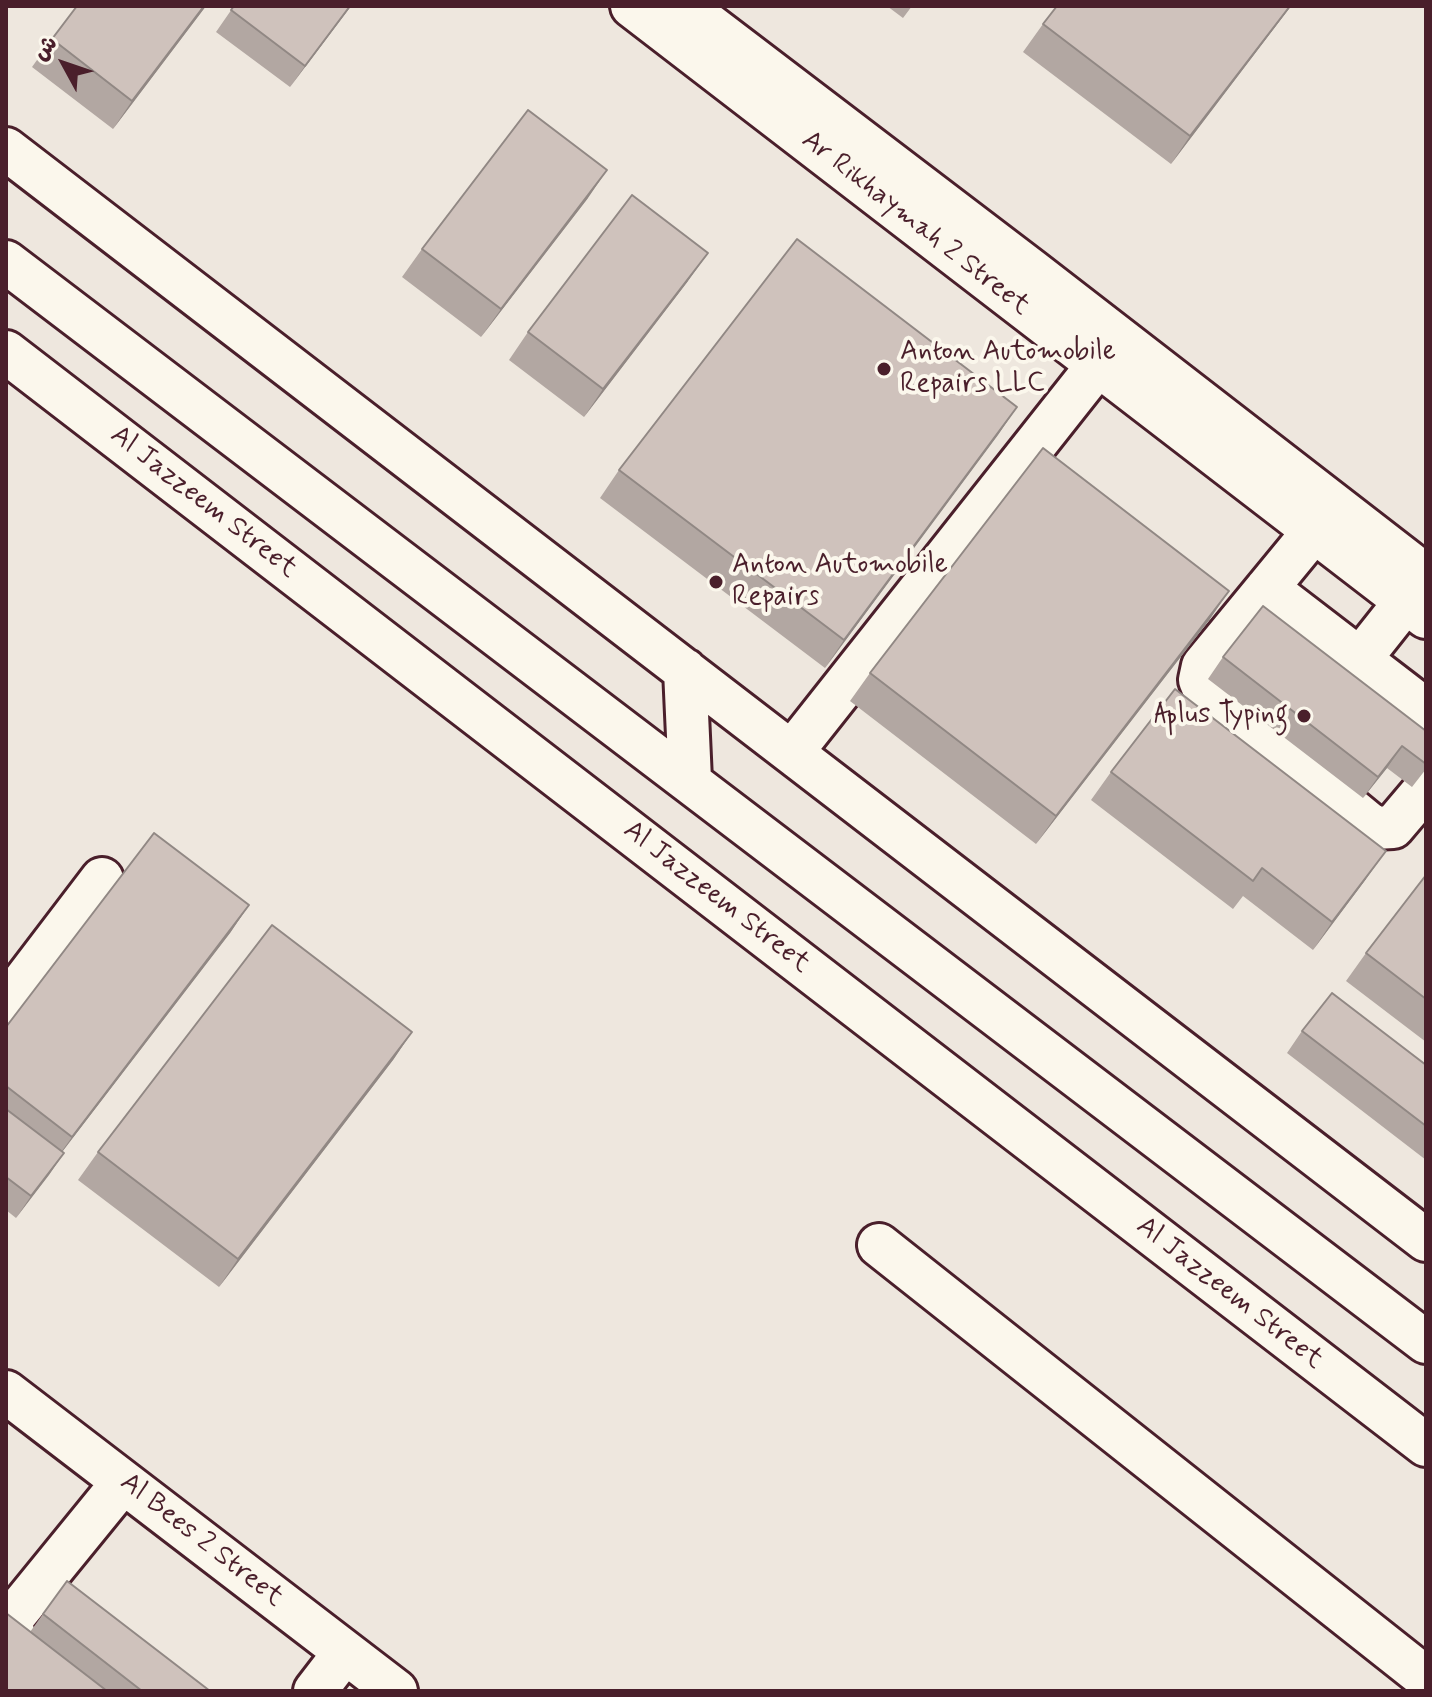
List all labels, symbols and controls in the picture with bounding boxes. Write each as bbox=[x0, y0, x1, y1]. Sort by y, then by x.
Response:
north arrow bbox=[24, 24, 104, 104]
text: ش bbox=[27, 30, 64, 67]
street label: Ar Rikhaymah 2 Street bbox=[794, 124, 1036, 324]
place label: Anton Automobile Repairs LLC bbox=[900, 336, 1116, 402]
marker: Anton Automobile Repairs LLC bbox=[875, 360, 893, 378]
street label: Al Jazzeem Street bbox=[103, 419, 303, 587]
place label: Anton Automobile Repairs bbox=[732, 549, 948, 615]
marker: Anton Automobile Repairs bbox=[707, 573, 725, 591]
place label: Aplus Typing bbox=[1154, 699, 1288, 733]
marker: Aplus Typing bbox=[1295, 707, 1313, 725]
street label: Al Jazzeem Street bbox=[616, 814, 816, 982]
street label: Al Jazzeem Street bbox=[1129, 1210, 1329, 1378]
street label: Al Bees 2 Street bbox=[112, 1467, 290, 1615]

